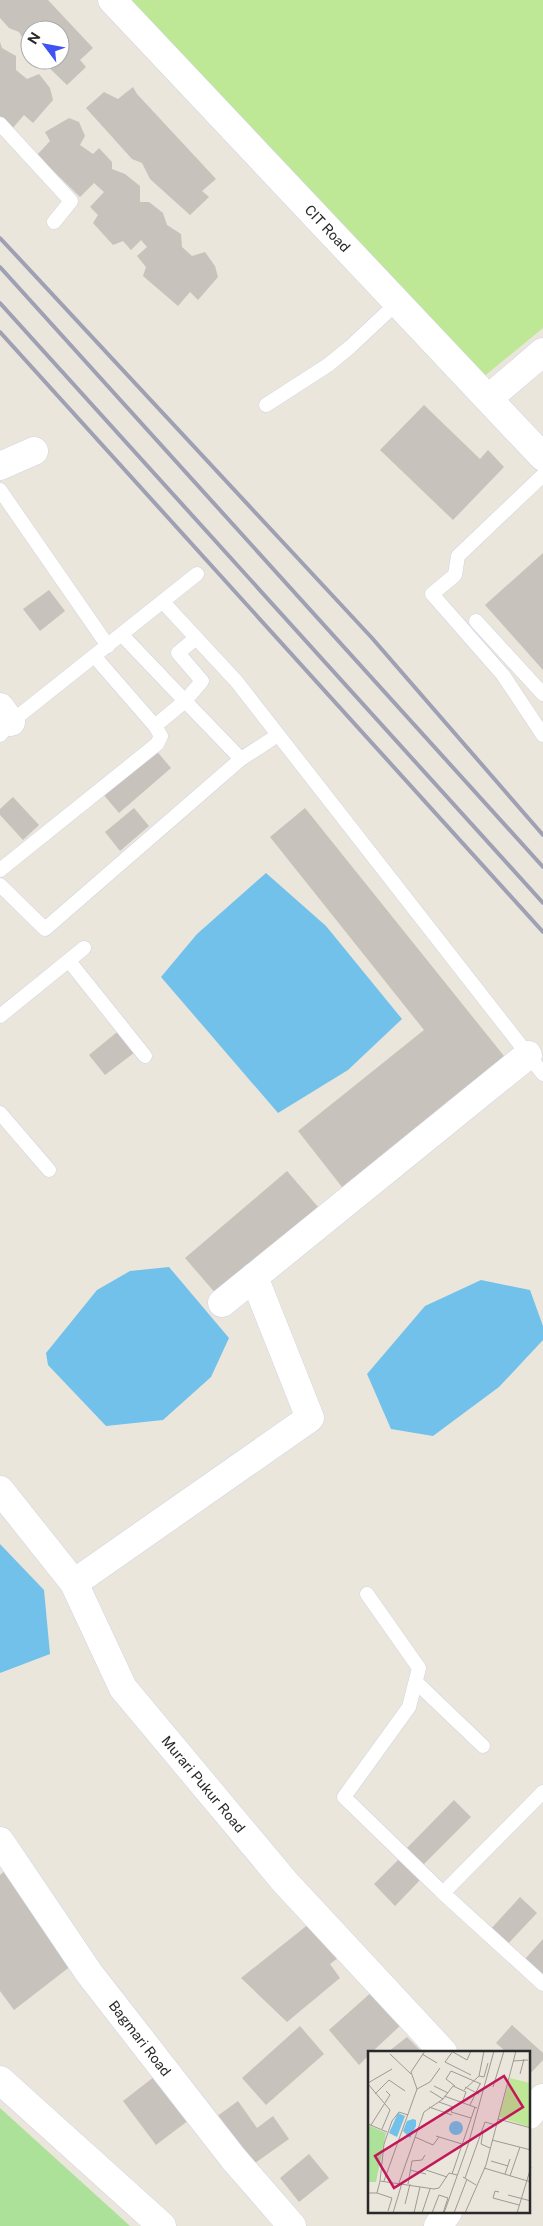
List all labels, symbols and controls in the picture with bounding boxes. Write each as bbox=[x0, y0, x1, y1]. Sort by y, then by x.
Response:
north arrow bbox=[20, 20, 70, 70]
text: N bbox=[24, 29, 44, 47]
street label: CIT Road bbox=[302, 202, 353, 255]
street label: Murari Pukur Road bbox=[158, 1733, 248, 1836]
street label: Bagmari Road bbox=[106, 1997, 174, 2079]
inset map bbox=[368, 2051, 530, 2214]

